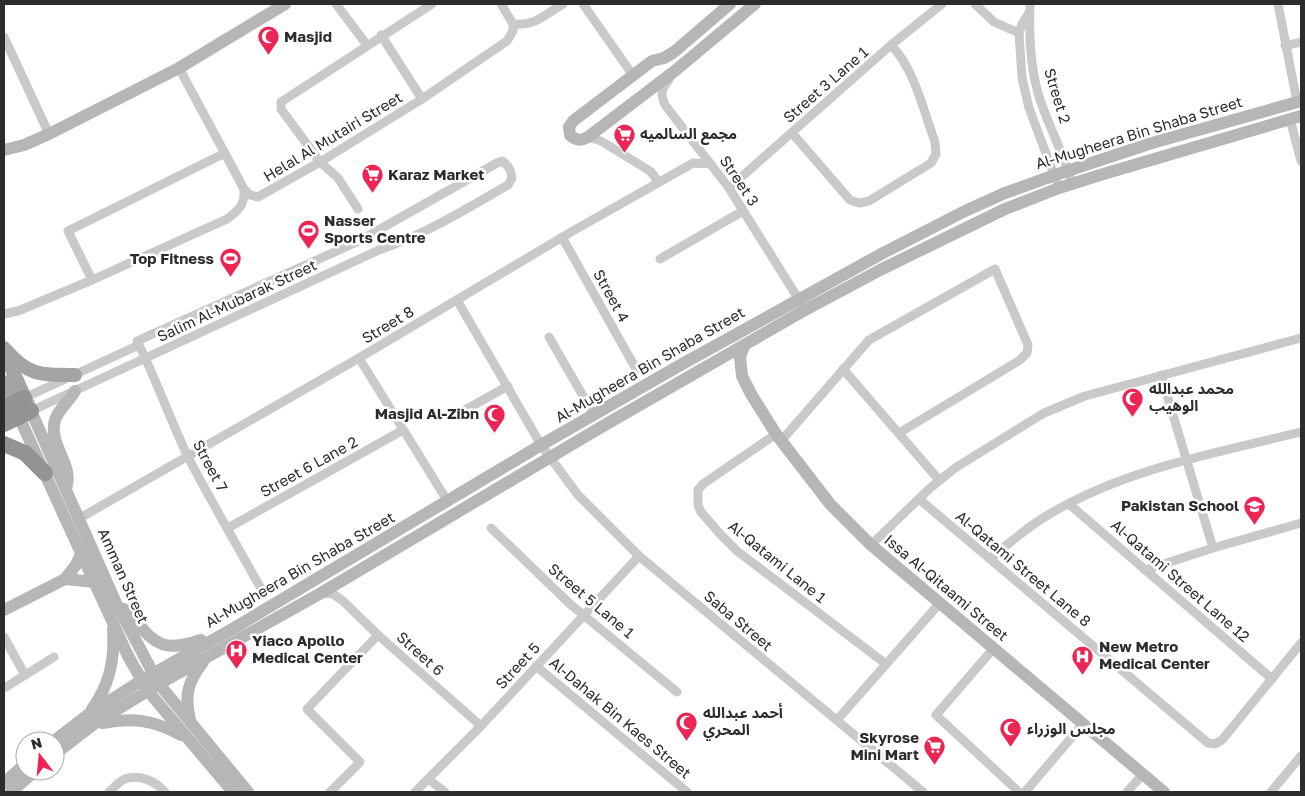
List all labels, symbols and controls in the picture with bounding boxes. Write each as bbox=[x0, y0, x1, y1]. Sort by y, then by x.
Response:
mosque icon: Masjid bbox=[256, 25, 280, 56]
place label: Masjid bbox=[284, 27, 332, 45]
street label: Street 3 Lane 1 bbox=[779, 42, 872, 126]
street label: Street 2 bbox=[1041, 66, 1075, 126]
street label: Helal Al Mutairi Street bbox=[260, 88, 405, 185]
street label: Al-Mugheera Bin Shaba Street bbox=[1033, 92, 1244, 172]
supermarket icon: مجمع السالميه bbox=[612, 122, 636, 153]
place label: مجمع السالميه bbox=[640, 124, 737, 145]
street label: Street 3 bbox=[716, 152, 763, 209]
supermarket icon: Karaz Market bbox=[360, 163, 384, 194]
place label: Karaz Market bbox=[388, 165, 484, 183]
place label: Nasser Sports Centre bbox=[324, 211, 426, 246]
sports icon: Nasser Sports Centre bbox=[296, 218, 320, 249]
sports icon: Top Fitness bbox=[218, 247, 242, 278]
place label: Top Fitness bbox=[130, 249, 214, 267]
street label: Salim Al-Mubarak Street bbox=[154, 255, 319, 345]
street label: Street 4 bbox=[590, 266, 634, 325]
street label: Street 8 bbox=[358, 302, 417, 347]
street label: Al-Mugheera Bin Shaba Street bbox=[552, 302, 747, 426]
place label: محمد عبدالله الوهيب bbox=[1149, 379, 1234, 415]
mosque icon: محمد عبدالله الوهيب bbox=[1121, 386, 1145, 417]
mosque icon: Masjid Al-Zibn bbox=[483, 402, 507, 433]
place label: Masjid Al-Zibn bbox=[375, 404, 479, 422]
street label: Street 6 Lane 2 bbox=[257, 432, 360, 500]
street label: Street 7 bbox=[190, 437, 232, 495]
school or university icon: Pakistan School bbox=[1243, 494, 1267, 525]
place label: Pakistan School bbox=[1121, 496, 1239, 514]
street label: Al-Qatami Street Lane 8 bbox=[952, 506, 1095, 630]
street label: Al-Mugheera Bin Shaba Street bbox=[202, 507, 397, 631]
street label: Al-Qatami Street Lane 12 bbox=[1108, 515, 1254, 645]
street label: Al-Qatami Lane 1 bbox=[725, 516, 830, 606]
street label: Amman Street bbox=[95, 525, 153, 626]
street label: Issa Al-Qitaami Street bbox=[881, 530, 1012, 644]
street label: Street 5 Lane 1 bbox=[545, 559, 638, 641]
street label: Saba Street bbox=[701, 586, 777, 654]
street label: Street 6 bbox=[393, 627, 448, 679]
place label: Yiaco Apollo Medical Center bbox=[252, 631, 363, 666]
place label: New Metro Medical Center bbox=[1099, 637, 1210, 672]
hospital icon: Yiaco Apollo Medical Center bbox=[224, 638, 248, 669]
street label: Street 5 bbox=[491, 638, 543, 692]
hospital icon: New Metro Medical Center bbox=[1071, 644, 1095, 675]
street label: Al-Dahak Bin Kaes Street bbox=[546, 653, 695, 782]
place label: أحمد عبدالله المحري bbox=[703, 703, 783, 741]
mosque icon: أحمد عبدالله المحري bbox=[675, 710, 699, 741]
mosque icon: مجلس الوزراء bbox=[999, 717, 1023, 748]
place label: مجلس الوزراء bbox=[1027, 719, 1116, 738]
place label: Skyrose Mini Mart bbox=[850, 728, 919, 763]
north arrow bbox=[15, 731, 65, 781]
text: N bbox=[29, 733, 44, 753]
supermarket icon: Skyrose Mini Mart bbox=[923, 735, 947, 766]

